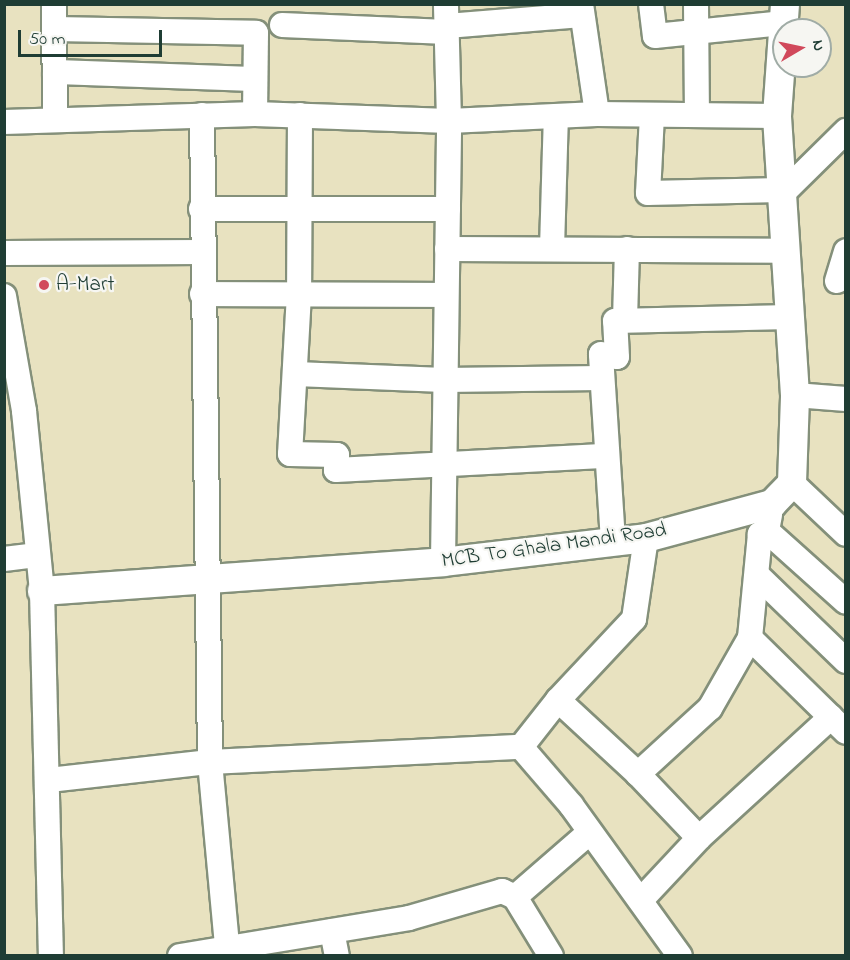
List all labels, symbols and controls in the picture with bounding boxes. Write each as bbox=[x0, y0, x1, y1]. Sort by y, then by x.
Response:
scale bar bbox=[21, 18, 165, 56]
north arrow bbox=[772, 18, 832, 78]
text: 50 m bbox=[29, 27, 66, 53]
text: N bbox=[805, 38, 831, 53]
place label: A-Mart bbox=[56, 272, 114, 298]
marker: A-Mart bbox=[37, 278, 51, 292]
street label: MCB To Ghala Mandi Road bbox=[440, 518, 668, 574]

